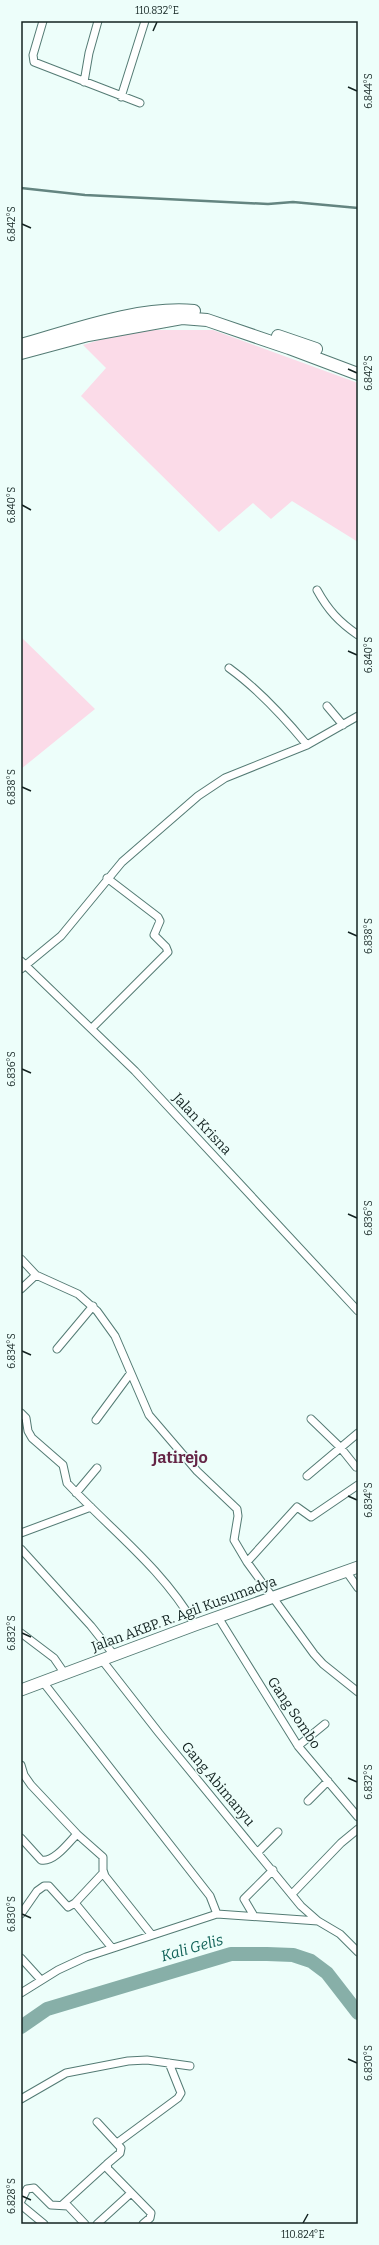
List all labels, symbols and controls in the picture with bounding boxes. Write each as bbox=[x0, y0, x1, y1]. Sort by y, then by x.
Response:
text: 110.832°E bbox=[135, 5, 179, 17]
text: 6.844°S bbox=[363, 73, 375, 109]
text: 6.842°S bbox=[6, 206, 18, 242]
text: 6.842°S bbox=[363, 355, 375, 391]
text: 6.840°S bbox=[6, 487, 18, 523]
text: 6.840°S bbox=[363, 637, 375, 673]
text: 6.838°S bbox=[6, 769, 18, 805]
text: 6.838°S bbox=[363, 918, 375, 954]
text: 6.836°S bbox=[6, 1051, 18, 1087]
street label: Jalan Krisna bbox=[168, 1089, 235, 1159]
text: 6.836°S bbox=[363, 1200, 375, 1236]
text: 6.834°S bbox=[6, 1333, 18, 1369]
district label: Jatirejo bbox=[151, 1448, 208, 1467]
text: 6.834°S bbox=[363, 1482, 375, 1518]
street label: Jalan AKBP. R. Agil Kusumadya bbox=[88, 1572, 279, 1656]
text: 6.832°S bbox=[6, 1615, 18, 1651]
street label: Gang Sombo bbox=[264, 1674, 324, 1752]
street label: Gang Abimanyu bbox=[178, 1738, 258, 1830]
text: 6.832°S bbox=[363, 1764, 375, 1800]
text: 6.830°S bbox=[6, 1896, 18, 1932]
water label: Kali Gelis bbox=[159, 1931, 225, 1965]
text: 6.830°S bbox=[363, 2045, 375, 2081]
text: 6.828°S bbox=[6, 2178, 18, 2214]
text: 110.824°E bbox=[281, 2229, 325, 2241]

